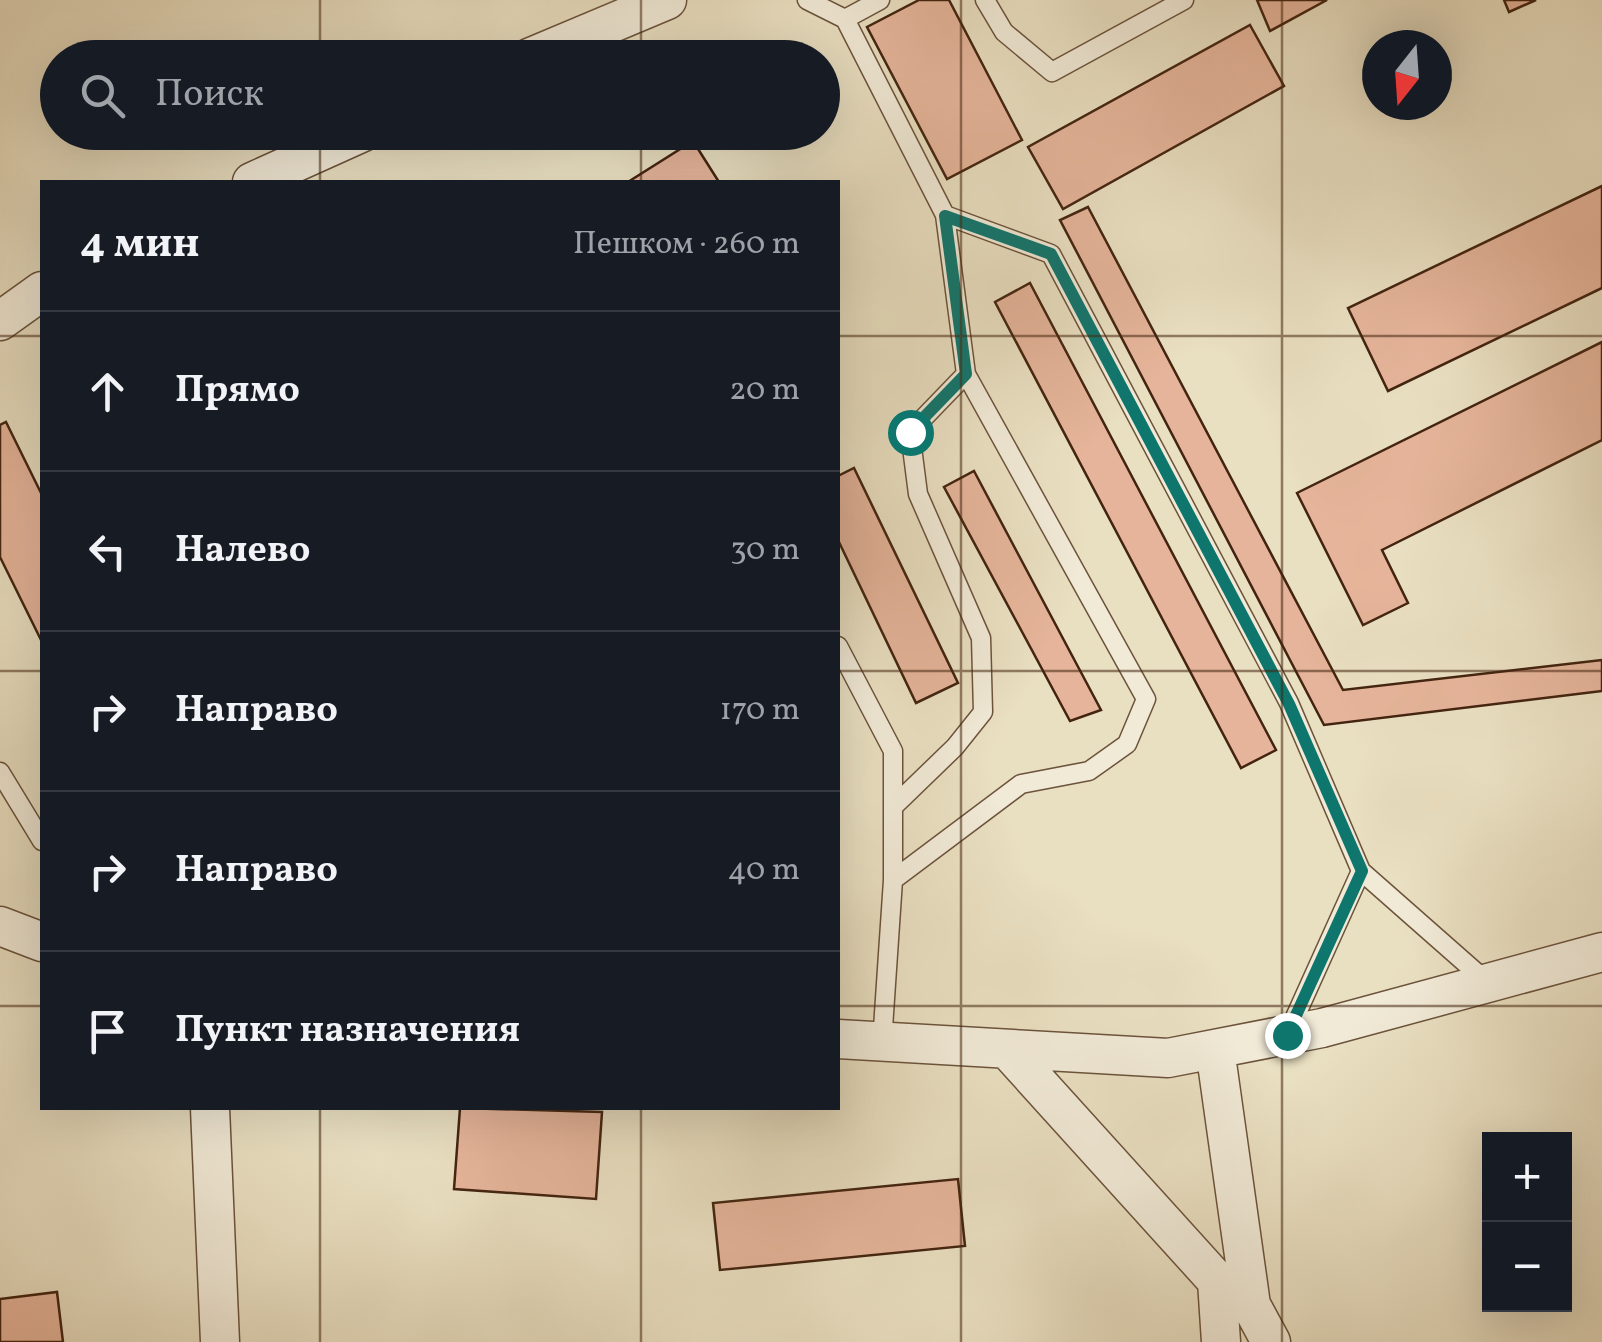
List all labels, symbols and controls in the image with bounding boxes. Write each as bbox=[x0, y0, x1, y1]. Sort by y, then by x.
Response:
north arrow bbox=[1362, 30, 1452, 120]
search box bbox=[40, 40, 840, 150]
icon: search bbox=[75, 68, 130, 123]
text: Поиск bbox=[155, 69, 264, 122]
text: 4 мин bbox=[80, 216, 200, 275]
text: Пешком · 260 m bbox=[573, 223, 800, 267]
icon: ahead bbox=[80, 364, 135, 419]
text: Прямо bbox=[175, 365, 300, 418]
text: 20 m bbox=[729, 369, 800, 413]
route start bbox=[888, 410, 934, 456]
icon: left bbox=[80, 524, 135, 579]
text: Налево bbox=[175, 525, 311, 578]
text: 30 m bbox=[730, 529, 800, 573]
icon: right bbox=[80, 684, 135, 739]
text: Направо bbox=[175, 685, 338, 738]
text: 170 m bbox=[719, 689, 800, 733]
icon: right bbox=[80, 844, 135, 899]
text: Направо bbox=[175, 845, 338, 898]
text: 40 m bbox=[728, 849, 800, 893]
icon: arrive bbox=[80, 1004, 135, 1059]
text: Пункт назначения bbox=[175, 1005, 520, 1058]
route end bbox=[1265, 1013, 1311, 1059]
map controls bbox=[1482, 1132, 1572, 1312]
button: + bbox=[1482, 1132, 1572, 1222]
button: − bbox=[1482, 1222, 1572, 1312]

